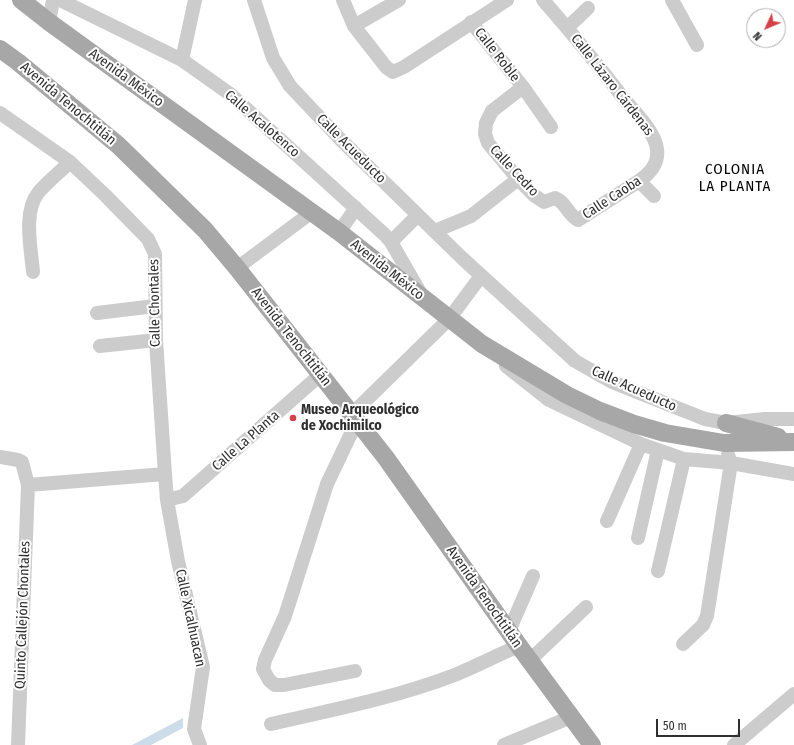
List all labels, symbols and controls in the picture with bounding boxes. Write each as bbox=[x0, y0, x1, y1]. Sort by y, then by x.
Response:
north arrow bbox=[746, 8, 786, 48]
street label: Calle Roble bbox=[471, 25, 523, 85]
text: N bbox=[751, 29, 765, 43]
street label: Calle Lázaro Cárdenas bbox=[567, 31, 657, 139]
street label: Avenida México bbox=[85, 45, 167, 111]
street label: Avenida Tenochtitlán bbox=[17, 59, 119, 149]
street label: Calle Acalotenco bbox=[221, 87, 303, 161]
street label: Calle Acueducto bbox=[313, 111, 389, 187]
street label: Calle Cedro bbox=[486, 142, 542, 200]
district label: COLONIA LA PLANTA bbox=[699, 161, 771, 196]
street label: Calle Caoba bbox=[579, 173, 645, 223]
street label: Avenida México bbox=[347, 236, 427, 304]
street label: Calle Chontales bbox=[146, 259, 164, 347]
street label: Avenida Tenochtitlán bbox=[247, 284, 335, 390]
street label: Calle Acueducto bbox=[589, 363, 679, 415]
place label: Museo Arqueológico de Xochimilco bbox=[301, 402, 419, 434]
street label: Calle La Planta bbox=[209, 407, 283, 475]
marker: Museo Arqueológico de Xochimilco bbox=[288, 413, 298, 423]
street label: Quinto Callejón Chontales bbox=[12, 541, 34, 689]
street label: Avenida Tenochtitlán bbox=[443, 543, 525, 651]
street label: Calle Xicalhuacan bbox=[171, 568, 209, 668]
scale bar bbox=[658, 711, 742, 737]
text: 50 m bbox=[663, 719, 687, 733]

